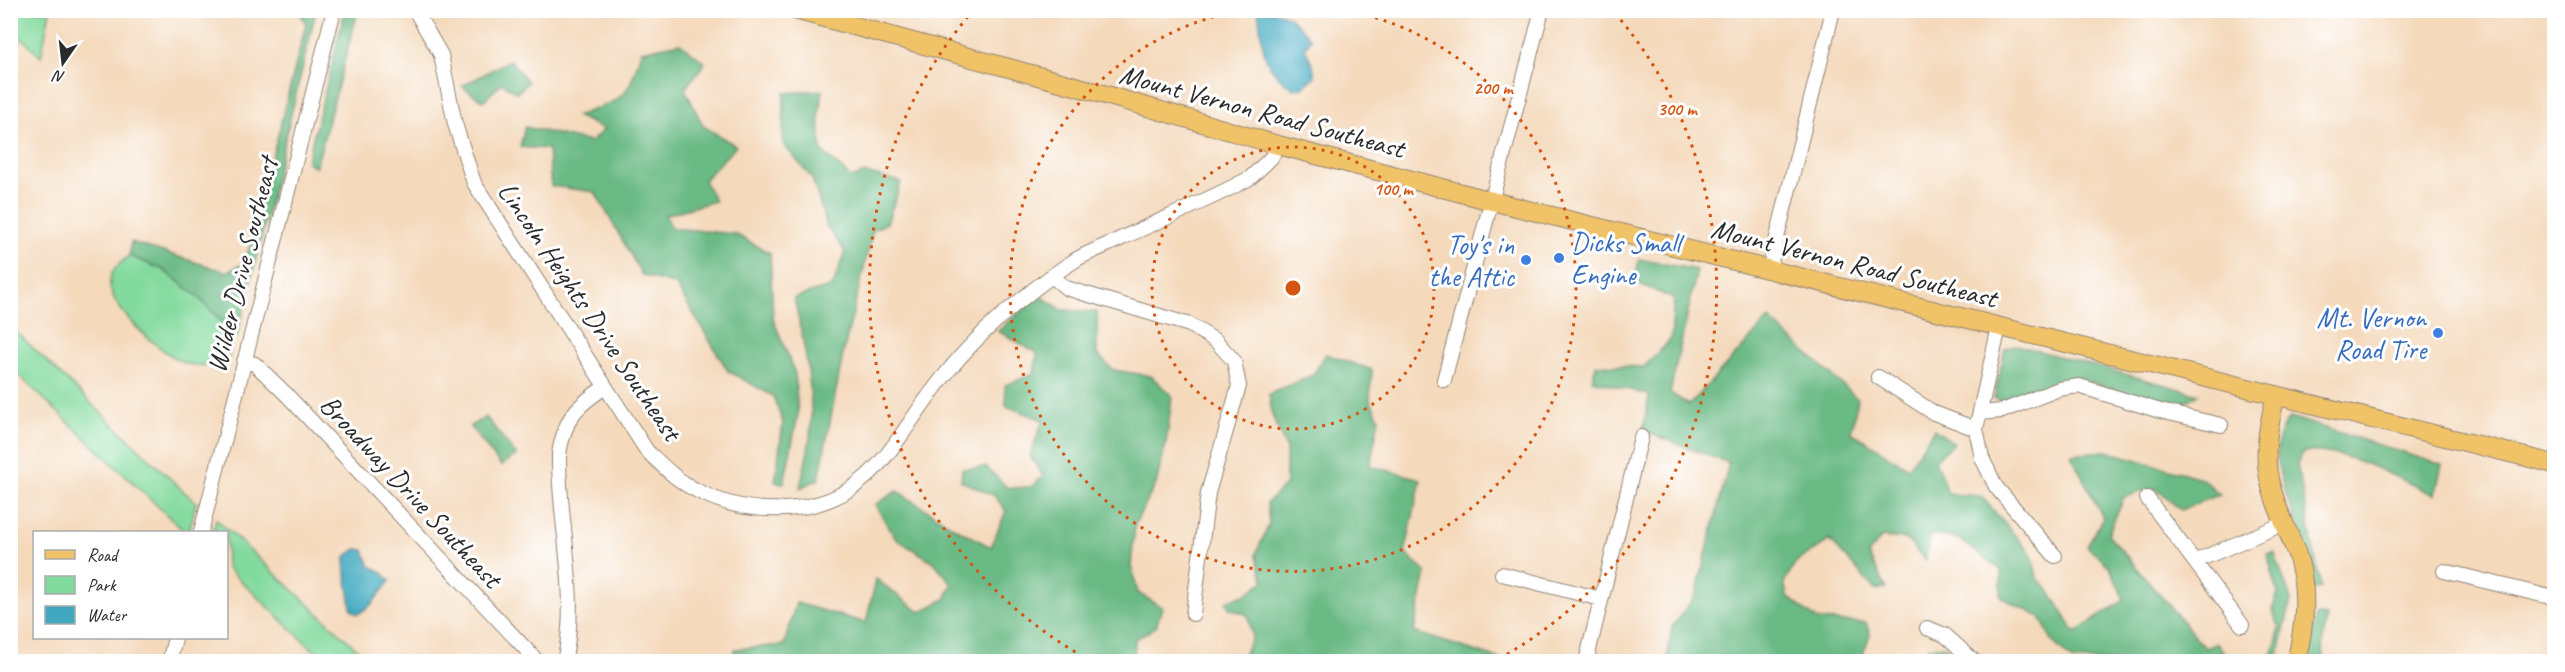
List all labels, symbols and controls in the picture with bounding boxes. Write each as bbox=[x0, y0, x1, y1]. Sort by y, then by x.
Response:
north arrow bbox=[33, 33, 93, 93]
street label: Mount Vernon Road Southeast bbox=[1116, 56, 1411, 167]
text: N bbox=[49, 65, 67, 87]
text: 200 m bbox=[1474, 77, 1514, 99]
text: 300 m bbox=[1658, 98, 1698, 120]
street label: Wilder Drive Southeast bbox=[198, 150, 287, 376]
street label: Lincoln Heights Drive Southeast bbox=[490, 175, 691, 449]
text: 100 m bbox=[1374, 178, 1414, 200]
street label: Mount Vernon Road Southeast bbox=[1708, 211, 2003, 316]
place label: Dicks Small Engine bbox=[1571, 225, 1686, 292]
place label: Toy's in the Attic bbox=[1428, 227, 1515, 294]
marker: Dicks Small Engine bbox=[1552, 251, 1566, 265]
marker: Toy's in the Attic bbox=[1519, 253, 1533, 267]
centre of rings bbox=[1283, 278, 1303, 298]
place label: Mt. Vernon Road Tire bbox=[2317, 300, 2428, 367]
marker: Mt. Vernon Road Tire bbox=[2431, 326, 2445, 340]
street label: Broadway Drive Southeast bbox=[313, 387, 511, 597]
legend bbox=[33, 531, 228, 639]
text: Road bbox=[87, 544, 120, 566]
text: Park bbox=[87, 574, 117, 596]
text: Water bbox=[87, 604, 128, 626]

